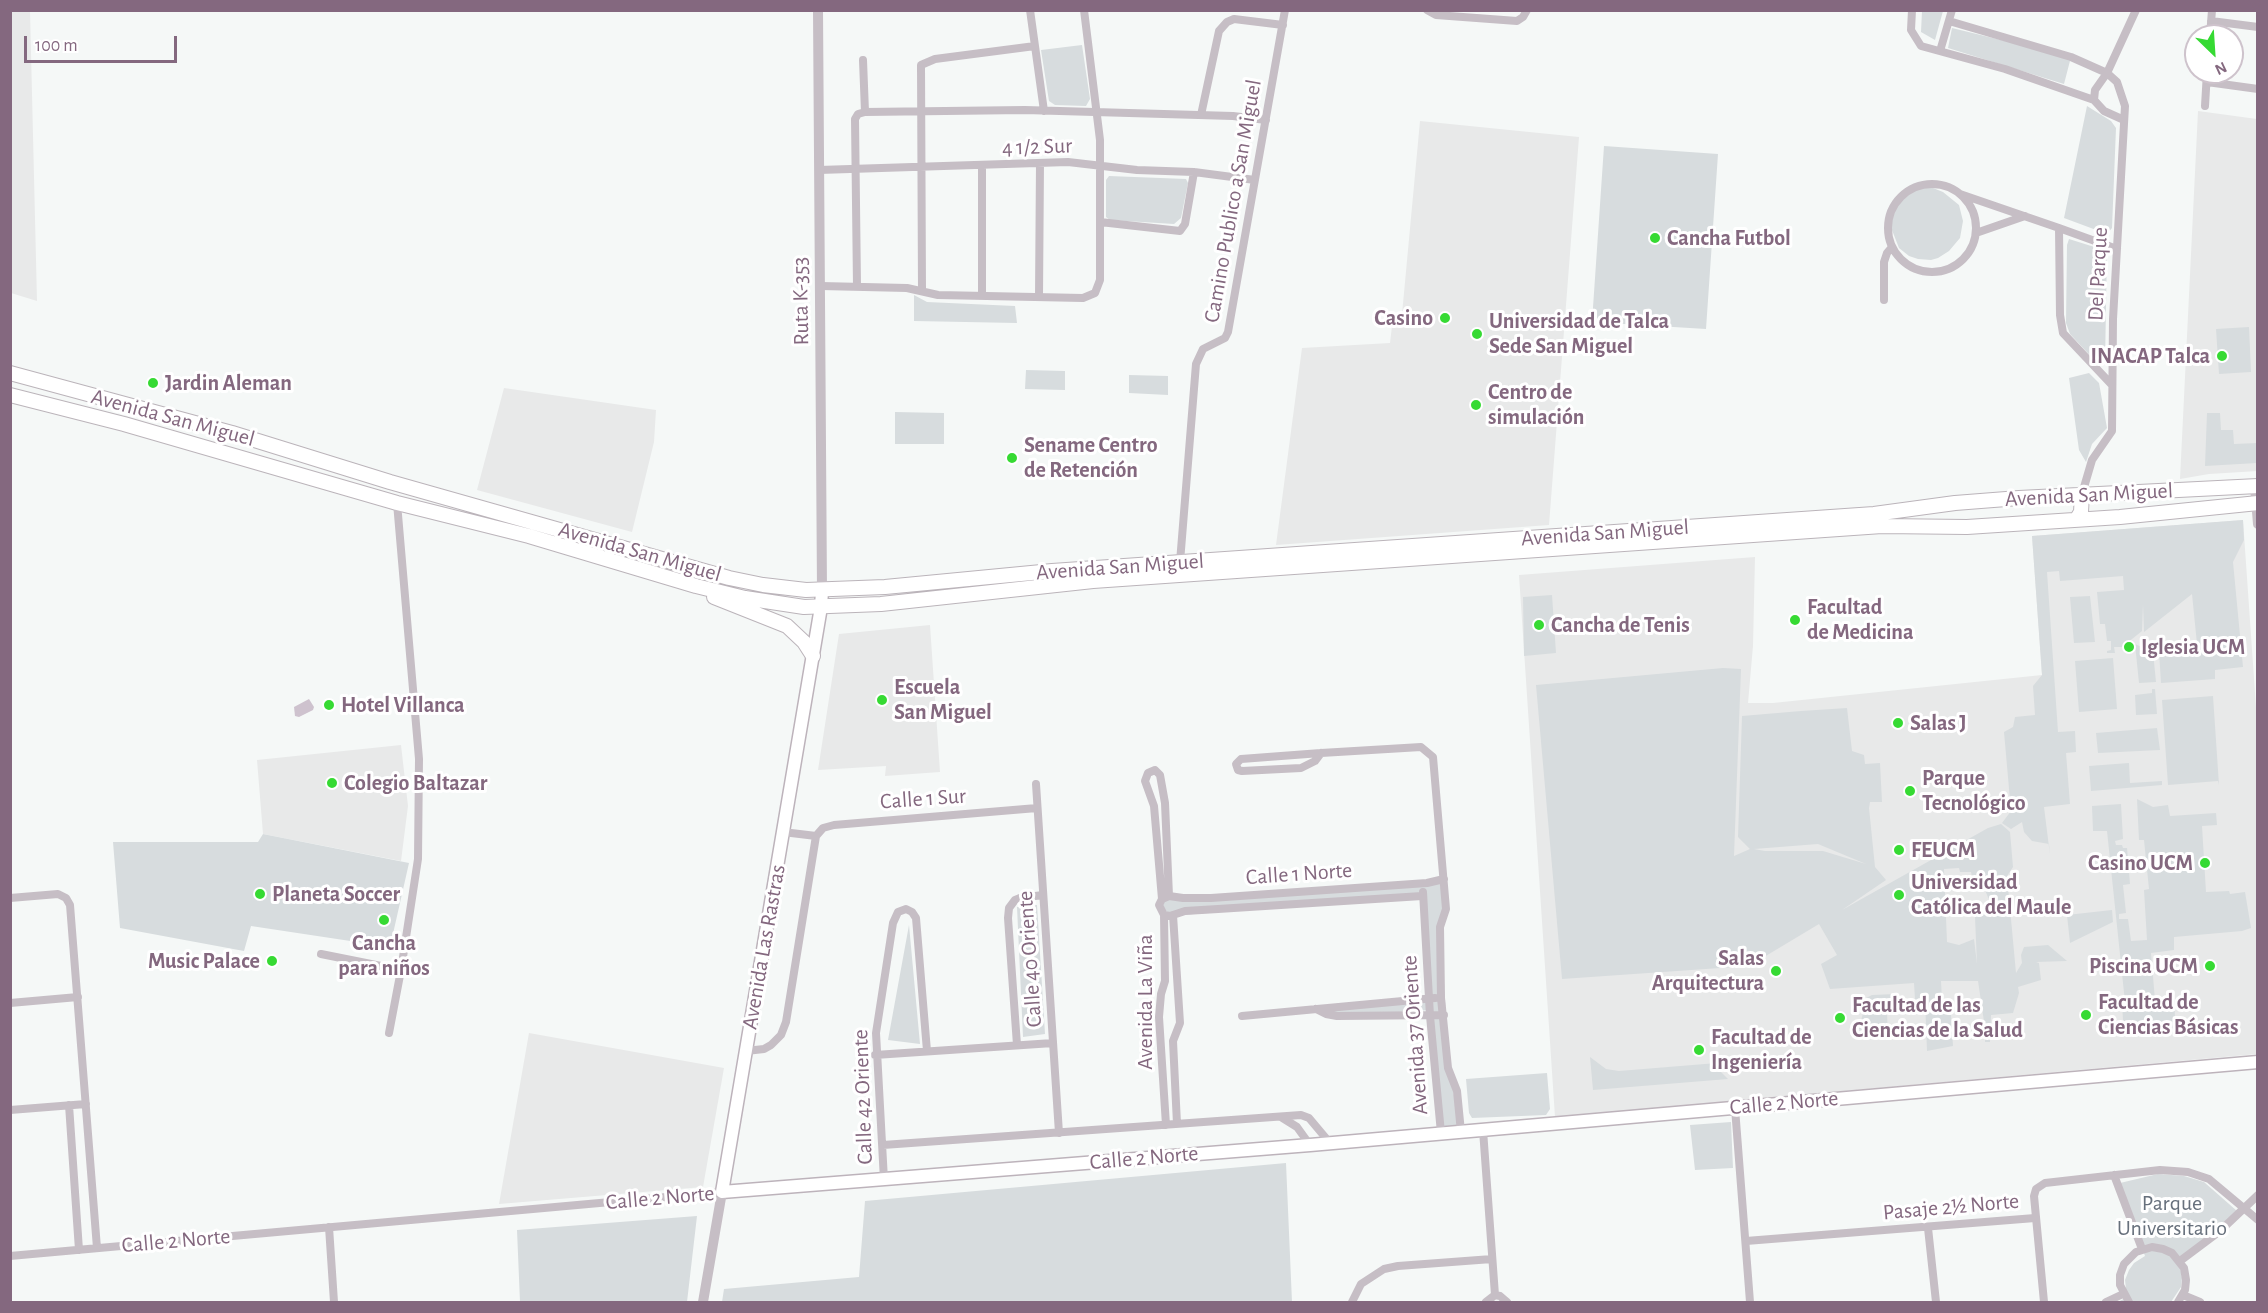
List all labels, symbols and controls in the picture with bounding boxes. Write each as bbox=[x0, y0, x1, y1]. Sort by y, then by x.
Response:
scale bar bbox=[27, 24, 180, 62]
north arrow bbox=[2184, 24, 2244, 84]
text: 100 m bbox=[35, 37, 78, 55]
text: N bbox=[2212, 59, 2229, 78]
street label: Camino Publico a San Miguel bbox=[1199, 77, 1267, 325]
street label: 4 1/2 Sur bbox=[1001, 133, 1073, 161]
place label: Cancha Futbol bbox=[1667, 225, 1791, 251]
street label: Del Parque bbox=[2082, 226, 2114, 322]
marker: Cancha Futbol bbox=[1648, 231, 1662, 245]
street label: Ruta K-353 bbox=[787, 256, 815, 346]
place label: Casino bbox=[1374, 305, 1433, 331]
place label: Universidad de Talca Sede San Miguel bbox=[1489, 308, 1669, 360]
marker: Casino bbox=[1438, 311, 1452, 325]
marker: Universidad de Talca Sede San Miguel bbox=[1470, 327, 1484, 341]
place label: INACAP Talca bbox=[2091, 343, 2210, 369]
marker: INACAP Talca bbox=[2215, 349, 2229, 363]
place label: Jardin Aleman bbox=[165, 370, 292, 396]
marker: Jardin Aleman bbox=[146, 376, 160, 390]
place label: Centro de simulación bbox=[1488, 379, 1584, 430]
street label: Avenida San Miguel bbox=[88, 383, 258, 453]
marker: Centro de simulación bbox=[1469, 398, 1483, 412]
place label: Sename Centro de Retención bbox=[1024, 432, 1158, 484]
marker: Sename Centro de Retención bbox=[1005, 451, 1019, 465]
street label: Avenida San Miguel bbox=[2004, 477, 2174, 513]
street label: Avenida San Miguel bbox=[1520, 514, 1690, 552]
street label: Avenida San Miguel bbox=[555, 516, 725, 588]
street label: Avenida San Miguel bbox=[1035, 548, 1205, 586]
place label: Facultad de Medicina bbox=[1807, 594, 1914, 646]
place label: Cancha de Tenis bbox=[1551, 612, 1690, 638]
marker: Facultad de Medicina bbox=[1788, 613, 1802, 627]
marker: Cancha de Tenis bbox=[1532, 618, 1546, 632]
place label: Iglesia UCM bbox=[2141, 634, 2245, 660]
marker: Iglesia UCM bbox=[2122, 640, 2136, 654]
place label: Escuela San Miguel bbox=[894, 674, 992, 726]
place label: Hotel Villanca bbox=[341, 692, 465, 718]
marker: Escuela San Miguel bbox=[875, 693, 889, 707]
marker: Hotel Villanca bbox=[322, 698, 336, 712]
place label: Salas J bbox=[1910, 710, 1967, 736]
marker: Salas J bbox=[1891, 716, 1905, 730]
place label: Parque Tecnológico bbox=[1922, 765, 2026, 816]
place label: Colegio Baltazar bbox=[344, 770, 487, 796]
marker: Colegio Baltazar bbox=[325, 776, 339, 790]
street label: Calle 1 Sur bbox=[879, 783, 967, 815]
marker: Parque Tecnológico bbox=[1903, 784, 1917, 798]
place label: FEUCM bbox=[1911, 837, 1975, 863]
marker: FEUCM bbox=[1892, 843, 1906, 857]
place label: Casino UCM bbox=[2088, 850, 2193, 876]
marker: Casino UCM bbox=[2198, 856, 2212, 870]
street label: Calle 1 Norte bbox=[1245, 857, 1353, 891]
street label: Avenida Las Rastras bbox=[737, 863, 791, 1031]
place label: Universidad Católica del Maule bbox=[1911, 869, 2071, 920]
place label: Planeta Soccer bbox=[272, 881, 400, 907]
marker: Planeta Soccer bbox=[253, 887, 267, 901]
marker: Universidad Católica del Maule bbox=[1892, 888, 1906, 902]
street label: Calle 40 Oriente bbox=[1012, 890, 1048, 1028]
marker: Cancha para niños bbox=[377, 913, 391, 927]
place label: Cancha para niños bbox=[338, 930, 430, 981]
street label: Avenida La Viña bbox=[1132, 934, 1158, 1070]
place label: Salas Arquitectura bbox=[1652, 945, 1764, 996]
place label: Music Palace bbox=[148, 948, 260, 974]
place label: Piscina UCM bbox=[2089, 953, 2198, 979]
marker: Music Palace bbox=[265, 954, 279, 968]
street label: Avenida 37 Oriente bbox=[1396, 954, 1434, 1116]
marker: Piscina UCM bbox=[2203, 959, 2217, 973]
marker: Salas Arquitectura bbox=[1769, 964, 1783, 978]
place label: Facultad de Ciencias Básicas bbox=[2098, 989, 2238, 1040]
place label: Facultad de las Ciencias de la Salud bbox=[1852, 992, 2023, 1044]
marker: Facultad de Ciencias Básicas bbox=[2079, 1008, 2093, 1022]
marker: Facultad de las Ciencias de la Salud bbox=[1833, 1011, 1847, 1025]
place label: Facultad de Ingeniería bbox=[1711, 1024, 1812, 1076]
street label: Calle 42 Oriente bbox=[847, 1029, 879, 1165]
marker: Facultad de Ingeniería bbox=[1692, 1043, 1706, 1057]
street label: Calle 2 Norte bbox=[1729, 1085, 1839, 1121]
street label: Calle 2 Norte bbox=[1089, 1140, 1199, 1176]
street label: Calle 2 Norte bbox=[605, 1180, 715, 1216]
street label: Pasaje 2½ Norte bbox=[1882, 1188, 2020, 1226]
park label: Parque Universitario bbox=[2117, 1190, 2227, 1242]
street label: Calle 2 Norte bbox=[121, 1223, 231, 1259]

